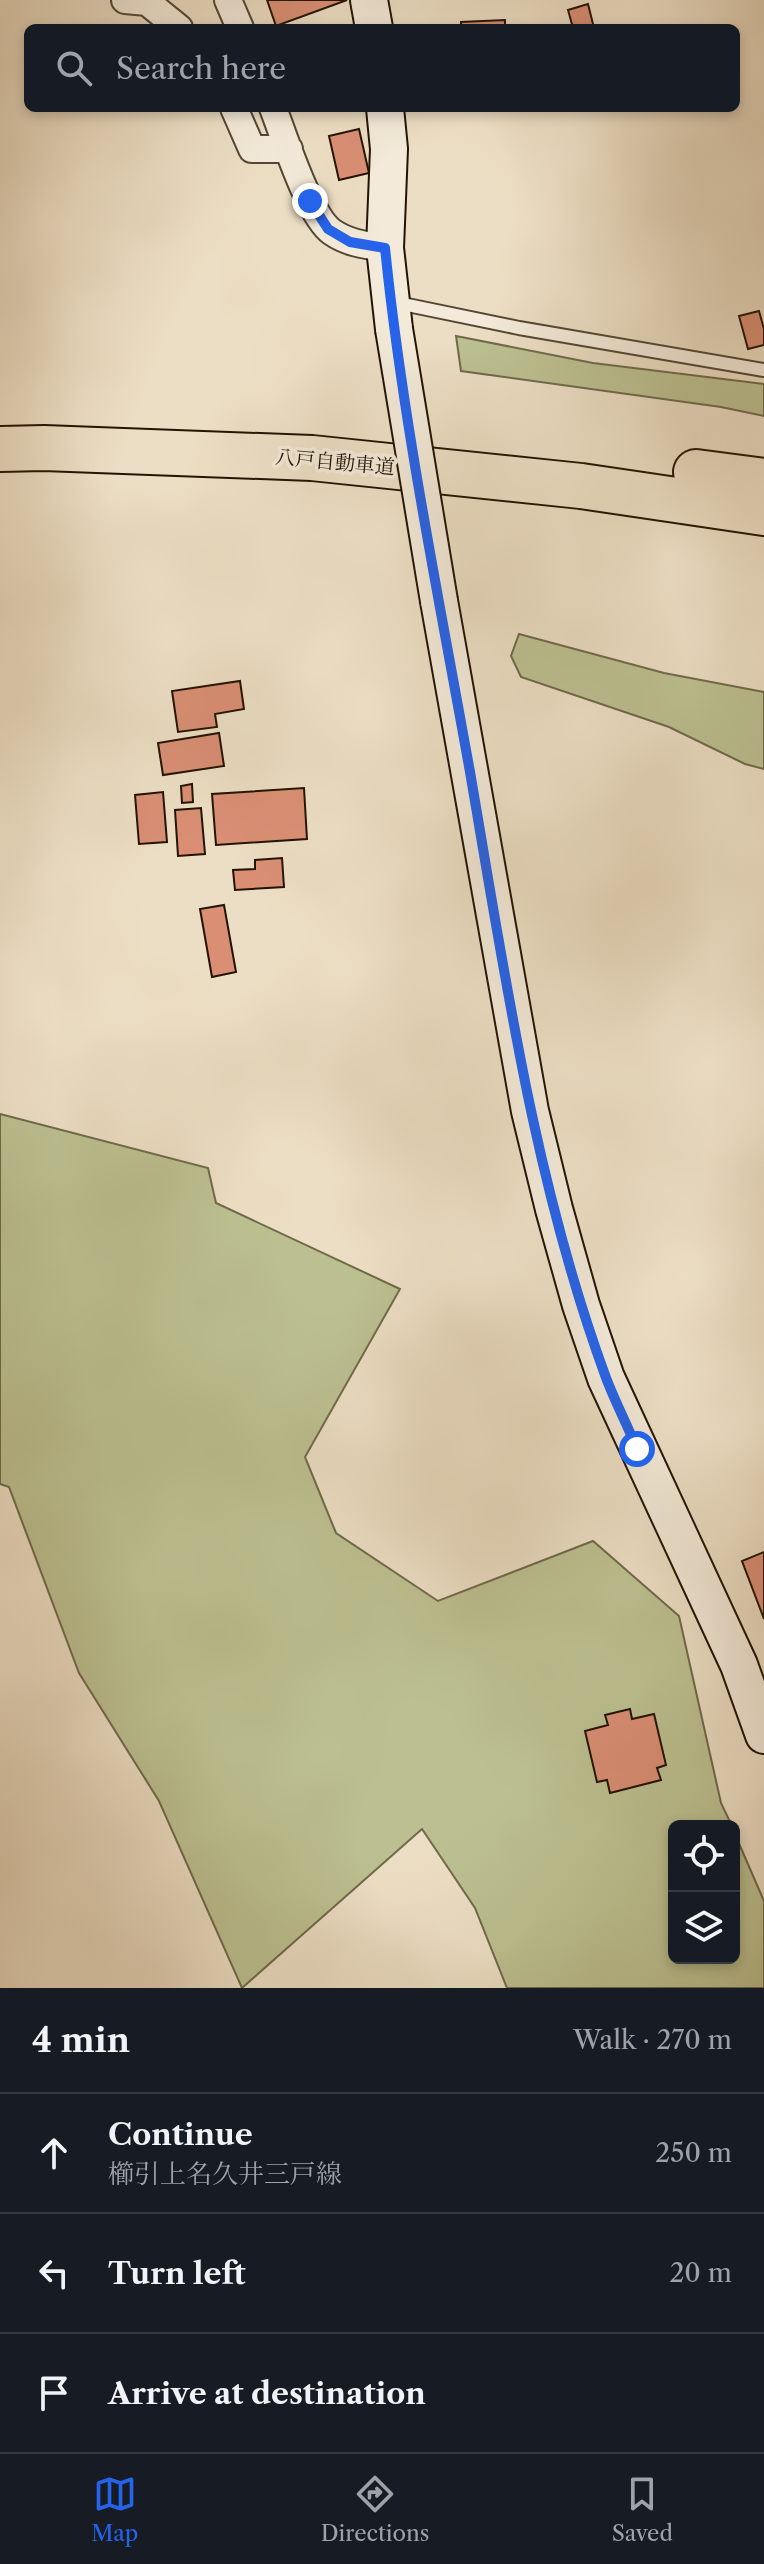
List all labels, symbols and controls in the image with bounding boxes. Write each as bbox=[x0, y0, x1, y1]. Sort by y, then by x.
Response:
search box bbox=[24, 24, 740, 112]
icon: search bbox=[52, 46, 96, 90]
text: Search here bbox=[116, 50, 286, 87]
route end bbox=[292, 183, 328, 219]
street label: 八戸自動車道 bbox=[274, 445, 396, 479]
route start bbox=[619, 1431, 655, 1467]
map controls bbox=[668, 1820, 740, 1964]
button: locate bbox=[668, 1820, 740, 1892]
button: layers bbox=[668, 1892, 740, 1964]
text: 4 min bbox=[32, 2019, 130, 2061]
text: Walk · 270 m bbox=[573, 2024, 732, 2056]
text: Continue bbox=[108, 2116, 253, 2153]
icon: ahead bbox=[32, 2131, 76, 2175]
text: 250 m bbox=[655, 2137, 732, 2169]
text: 櫛引上名久井三戸線 bbox=[108, 2158, 342, 2190]
icon: left bbox=[32, 2251, 76, 2295]
text: Turn left bbox=[108, 2255, 245, 2292]
text: 20 m bbox=[669, 2257, 732, 2289]
icon: arrive bbox=[32, 2371, 76, 2415]
text: Arrive at destination bbox=[108, 2375, 426, 2412]
tab: Map bbox=[91, 2472, 138, 2547]
tab: Directions bbox=[321, 2472, 429, 2547]
tab: Saved bbox=[612, 2472, 673, 2547]

